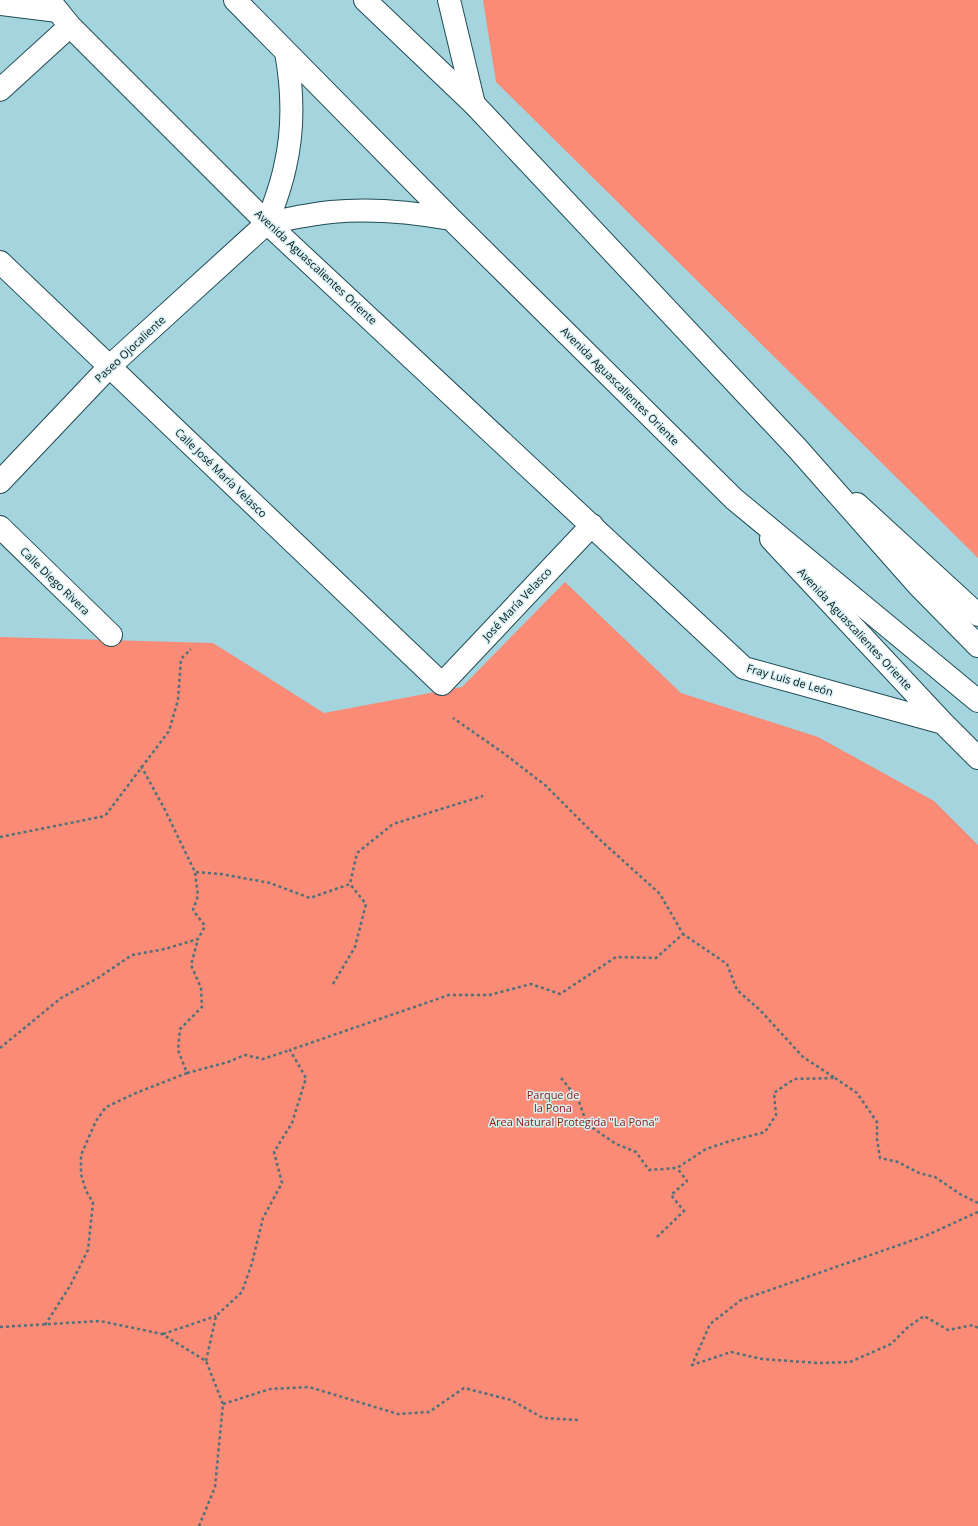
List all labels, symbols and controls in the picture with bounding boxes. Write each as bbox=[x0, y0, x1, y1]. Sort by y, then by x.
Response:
street label: Avenida Aguascalientes Oriente bbox=[252, 206, 381, 327]
street label: Paseo Ojocaliente bbox=[91, 312, 168, 385]
street label: Avenida Aguascalientes Oriente bbox=[558, 323, 683, 448]
street label: Calle José María Velasco bbox=[172, 425, 271, 521]
street label: Calle Diego Rivera bbox=[17, 543, 94, 618]
street label: José María Velasco bbox=[478, 564, 555, 644]
street label: Avenida Aguascalientes Oriente bbox=[795, 564, 916, 693]
street label: Fray Luis de León bbox=[745, 660, 835, 699]
park label: Parque de la Pona bbox=[527, 1087, 579, 1115]
park label: Area Natural Protegida "La Pona" bbox=[489, 1114, 659, 1129]

